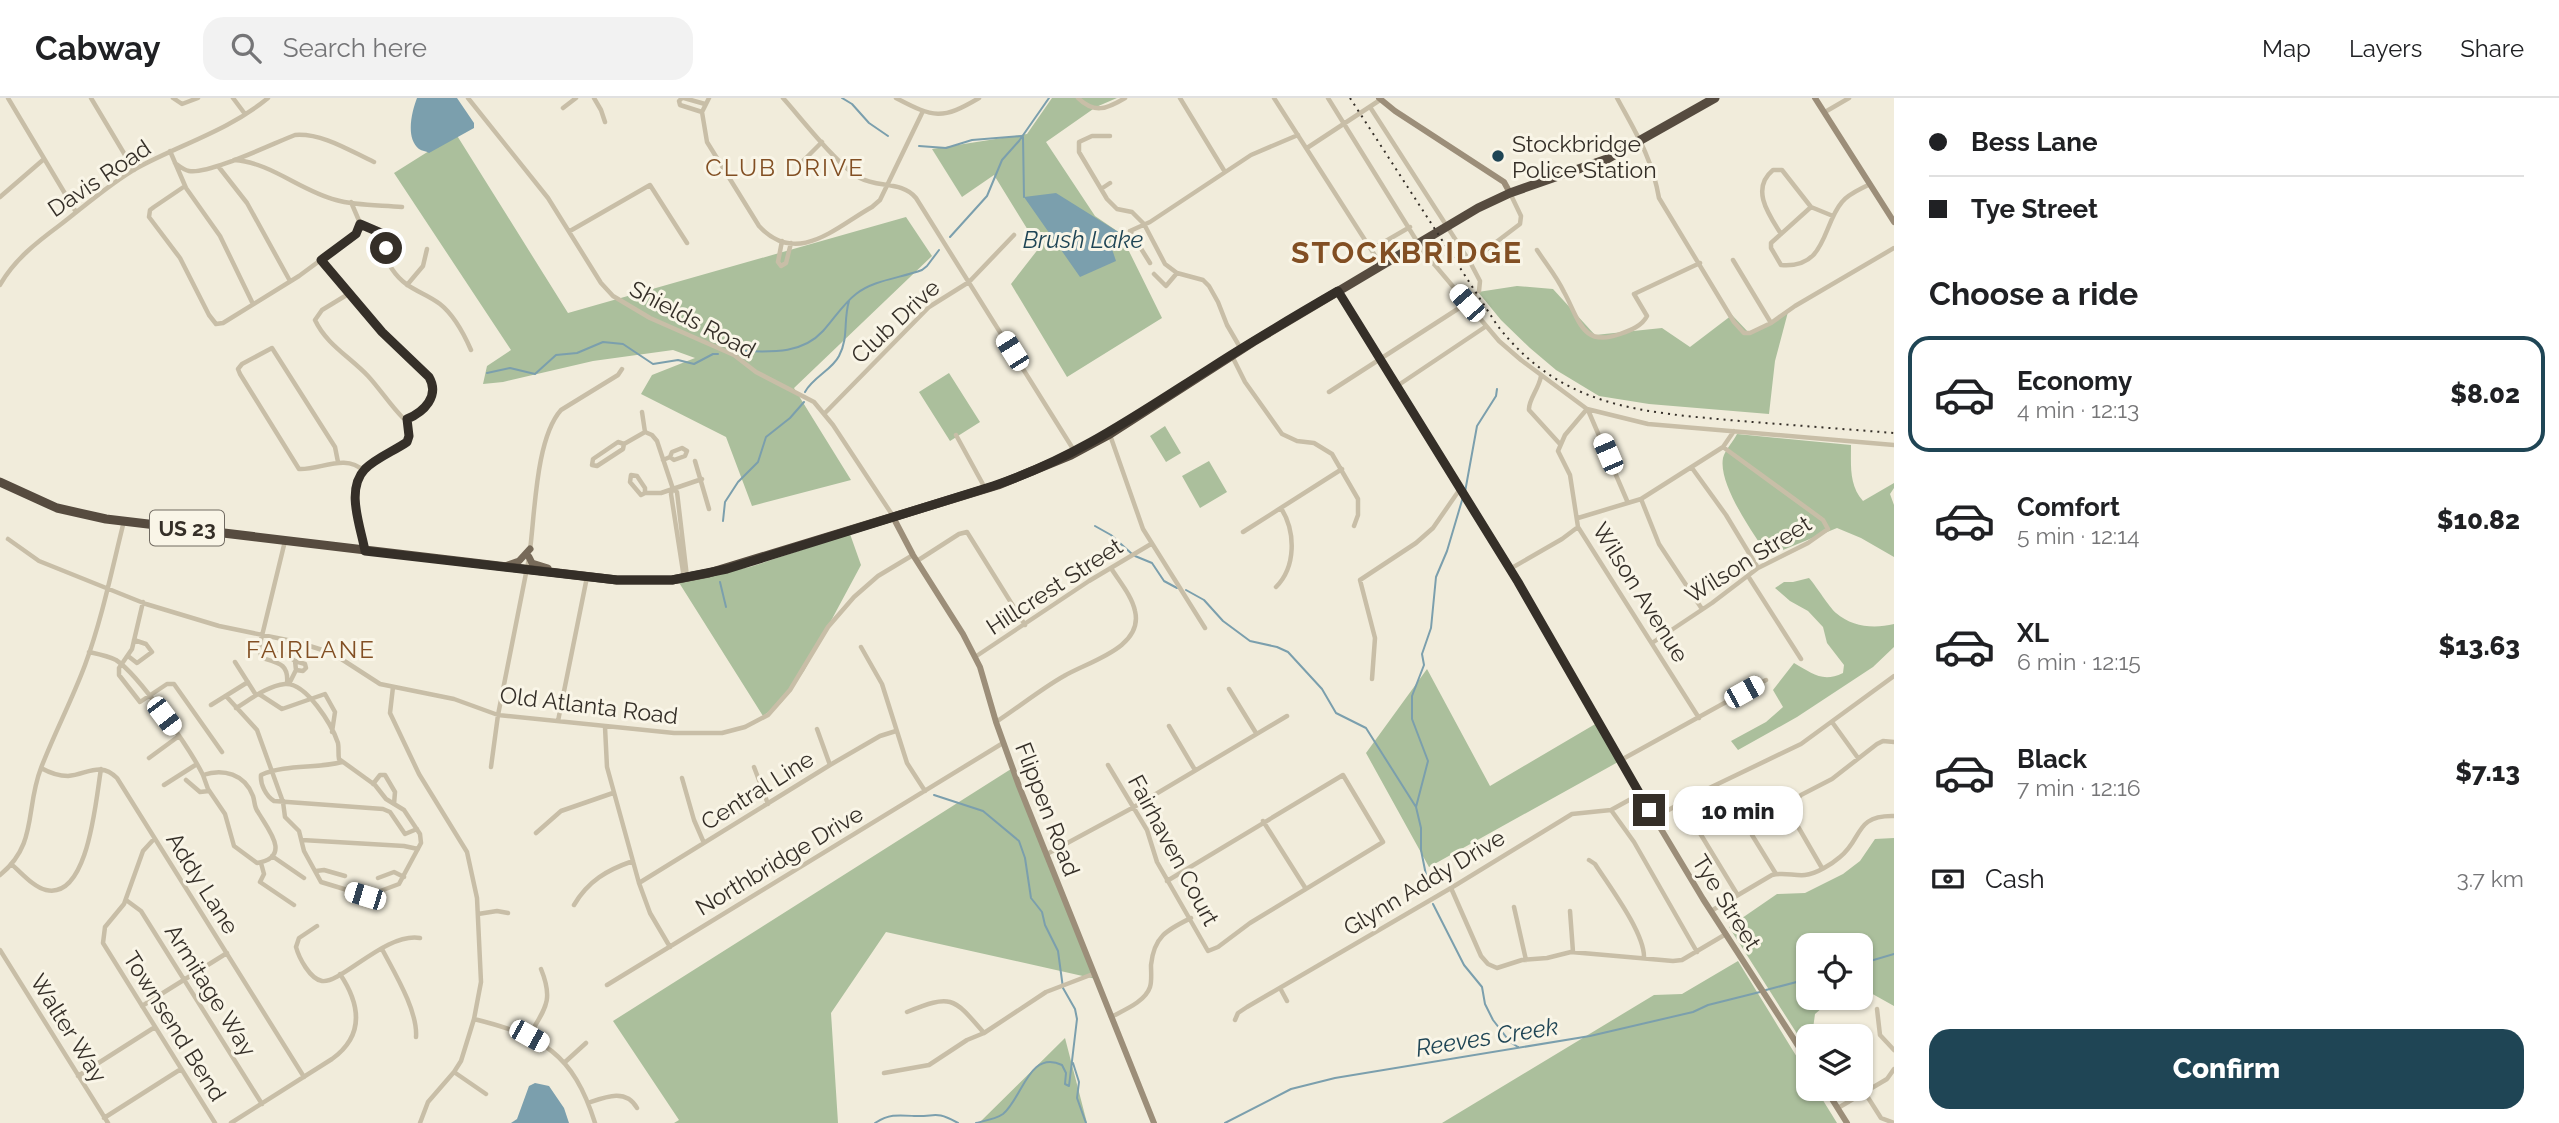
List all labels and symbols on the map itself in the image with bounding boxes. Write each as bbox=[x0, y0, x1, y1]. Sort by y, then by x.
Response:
place label: Stockbridge Police Station bbox=[1512, 130, 1657, 183]
street label: Davis Road bbox=[43, 134, 155, 222]
marker: Stockbridge Police Station bbox=[1490, 148, 1506, 164]
district label: CLUB DRIVE bbox=[705, 153, 865, 182]
water label: Brush Lake bbox=[1023, 225, 1143, 254]
route start bbox=[370, 232, 402, 264]
district label: STOCKBRIDGE bbox=[1291, 235, 1523, 270]
street label: Club Drive bbox=[845, 273, 945, 369]
street label: Shields Road bbox=[625, 275, 761, 363]
car bbox=[1446, 280, 1489, 326]
car bbox=[992, 328, 1033, 374]
car bbox=[1591, 431, 1626, 477]
street label: Wilson Street bbox=[1680, 509, 1816, 608]
road number: US 23 bbox=[150, 510, 224, 546]
street label: Wilson Avenue bbox=[1587, 517, 1695, 667]
street label: Hillcrest Street bbox=[981, 532, 1127, 640]
district label: FAIRLANE bbox=[246, 635, 376, 664]
car bbox=[1721, 673, 1768, 711]
street label: Old Atlanta Road bbox=[498, 681, 680, 729]
car bbox=[143, 693, 186, 739]
street label: Flippen Road bbox=[1010, 738, 1086, 880]
street label: Central Line bbox=[696, 745, 818, 835]
street label: Fairhaven Court bbox=[1123, 770, 1225, 930]
callout: 10 min bbox=[1674, 786, 1803, 834]
route end bbox=[1633, 794, 1665, 826]
street label: Northbridge Drive bbox=[690, 799, 868, 921]
street label: Glynn Addy Drive bbox=[1339, 823, 1509, 941]
street label: Addy Lane bbox=[161, 827, 245, 939]
street label: Tye Street bbox=[1687, 849, 1767, 955]
car bbox=[342, 880, 389, 912]
street label: Armitage Way bbox=[160, 919, 262, 1061]
street label: Townsend Bend bbox=[118, 946, 232, 1106]
street label: Walter Way bbox=[25, 969, 113, 1087]
water label: Reeves Creek bbox=[1414, 1011, 1560, 1063]
car bbox=[506, 1017, 553, 1055]

